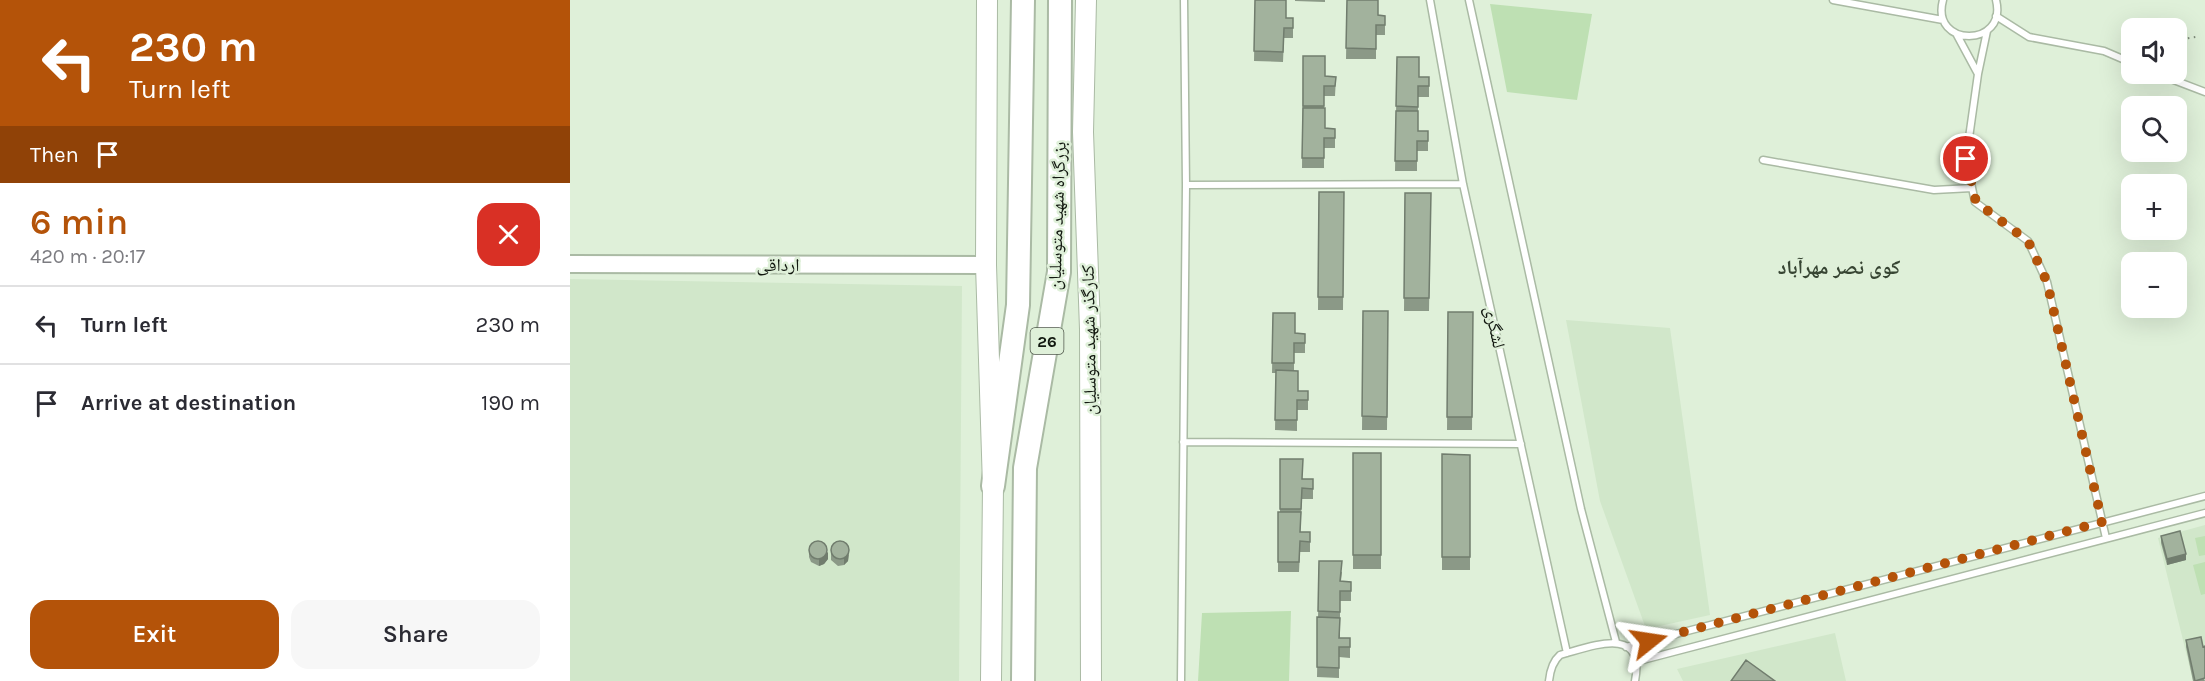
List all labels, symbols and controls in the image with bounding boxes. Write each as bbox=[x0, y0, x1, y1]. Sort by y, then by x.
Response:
map controls bbox=[2121, 18, 2187, 318]
button: sound bbox=[2121, 18, 2187, 84]
text: 230 m bbox=[129, 22, 258, 72]
icon: left bbox=[30, 24, 108, 102]
text: Turn left bbox=[129, 73, 230, 105]
button: search bbox=[2121, 96, 2187, 162]
pin bbox=[1940, 133, 1991, 184]
icon: arrive bbox=[91, 138, 124, 171]
street label: بزرگراه شهید متوسلیان bbox=[1043, 141, 1071, 291]
text: Then bbox=[30, 142, 79, 168]
icon: arrive bbox=[1949, 142, 1982, 175]
button: + bbox=[2121, 174, 2187, 240]
text: 6 min bbox=[30, 201, 128, 243]
button: close bbox=[477, 203, 540, 266]
text: 420 m · 20:17 bbox=[30, 245, 145, 268]
button: − bbox=[2121, 252, 2187, 318]
street label: ارداقی bbox=[757, 254, 799, 276]
district label: کوی نصر مهرآباد bbox=[1778, 256, 1900, 279]
street label: کنارگذر شهید متوسلیان bbox=[1077, 264, 1101, 415]
street label: لشگری bbox=[1480, 304, 1510, 350]
icon: left bbox=[30, 309, 63, 342]
text: Turn left bbox=[81, 312, 168, 338]
text: 230 m bbox=[475, 312, 540, 338]
road number: 26 bbox=[1030, 328, 1064, 354]
icon: arrive bbox=[30, 387, 63, 420]
text: Arrive at destination bbox=[81, 390, 296, 416]
text: 190 m bbox=[481, 390, 540, 416]
button: Exit bbox=[30, 600, 279, 669]
button: Share bbox=[291, 600, 540, 669]
position arrow bbox=[1617, 609, 1681, 673]

